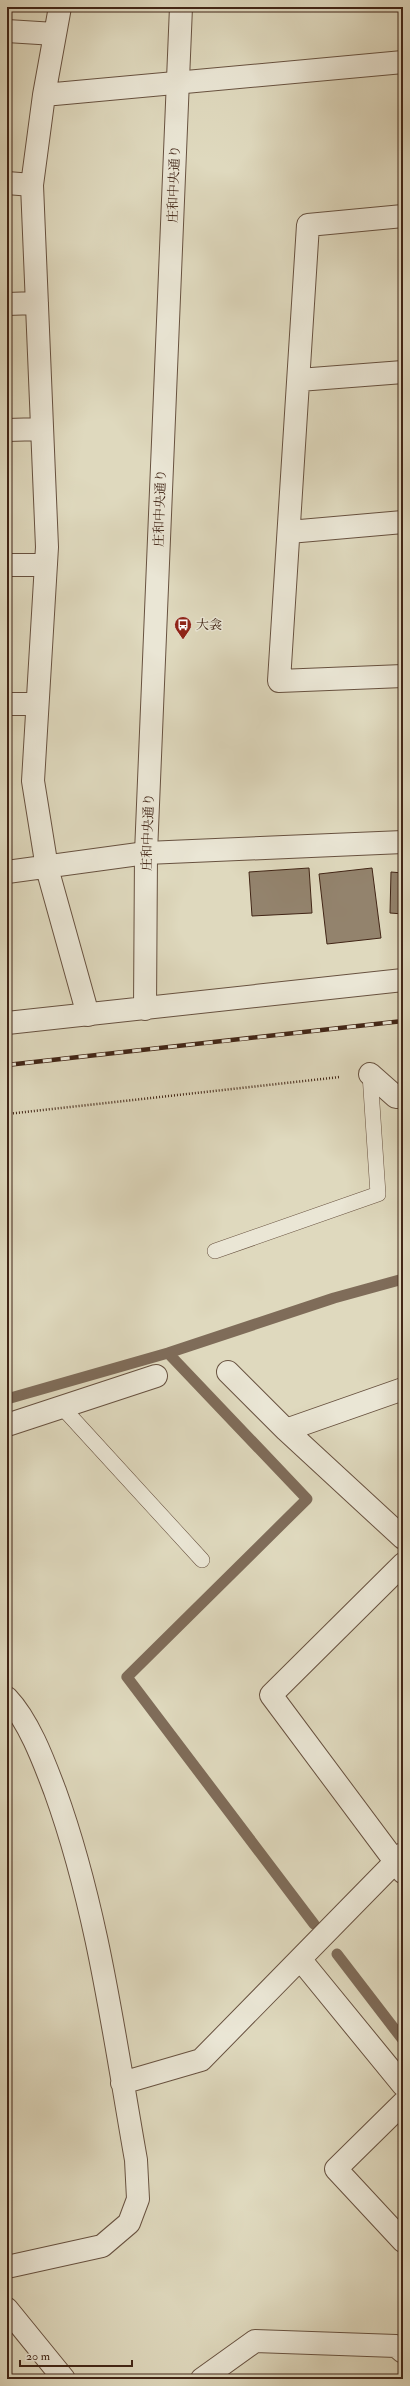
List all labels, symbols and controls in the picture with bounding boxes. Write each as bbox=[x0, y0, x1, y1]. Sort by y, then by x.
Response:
street label: 庄和中央通り bbox=[165, 145, 183, 223]
street label: 庄和中央通り bbox=[151, 469, 169, 547]
bus stop icon: 大衾 bbox=[173, 615, 193, 640]
place label: 大衾 bbox=[196, 617, 222, 633]
street label: 庄和中央通り bbox=[139, 793, 157, 871]
scale bar bbox=[20, 2342, 132, 2368]
text: 20 m bbox=[26, 2349, 51, 2364]

